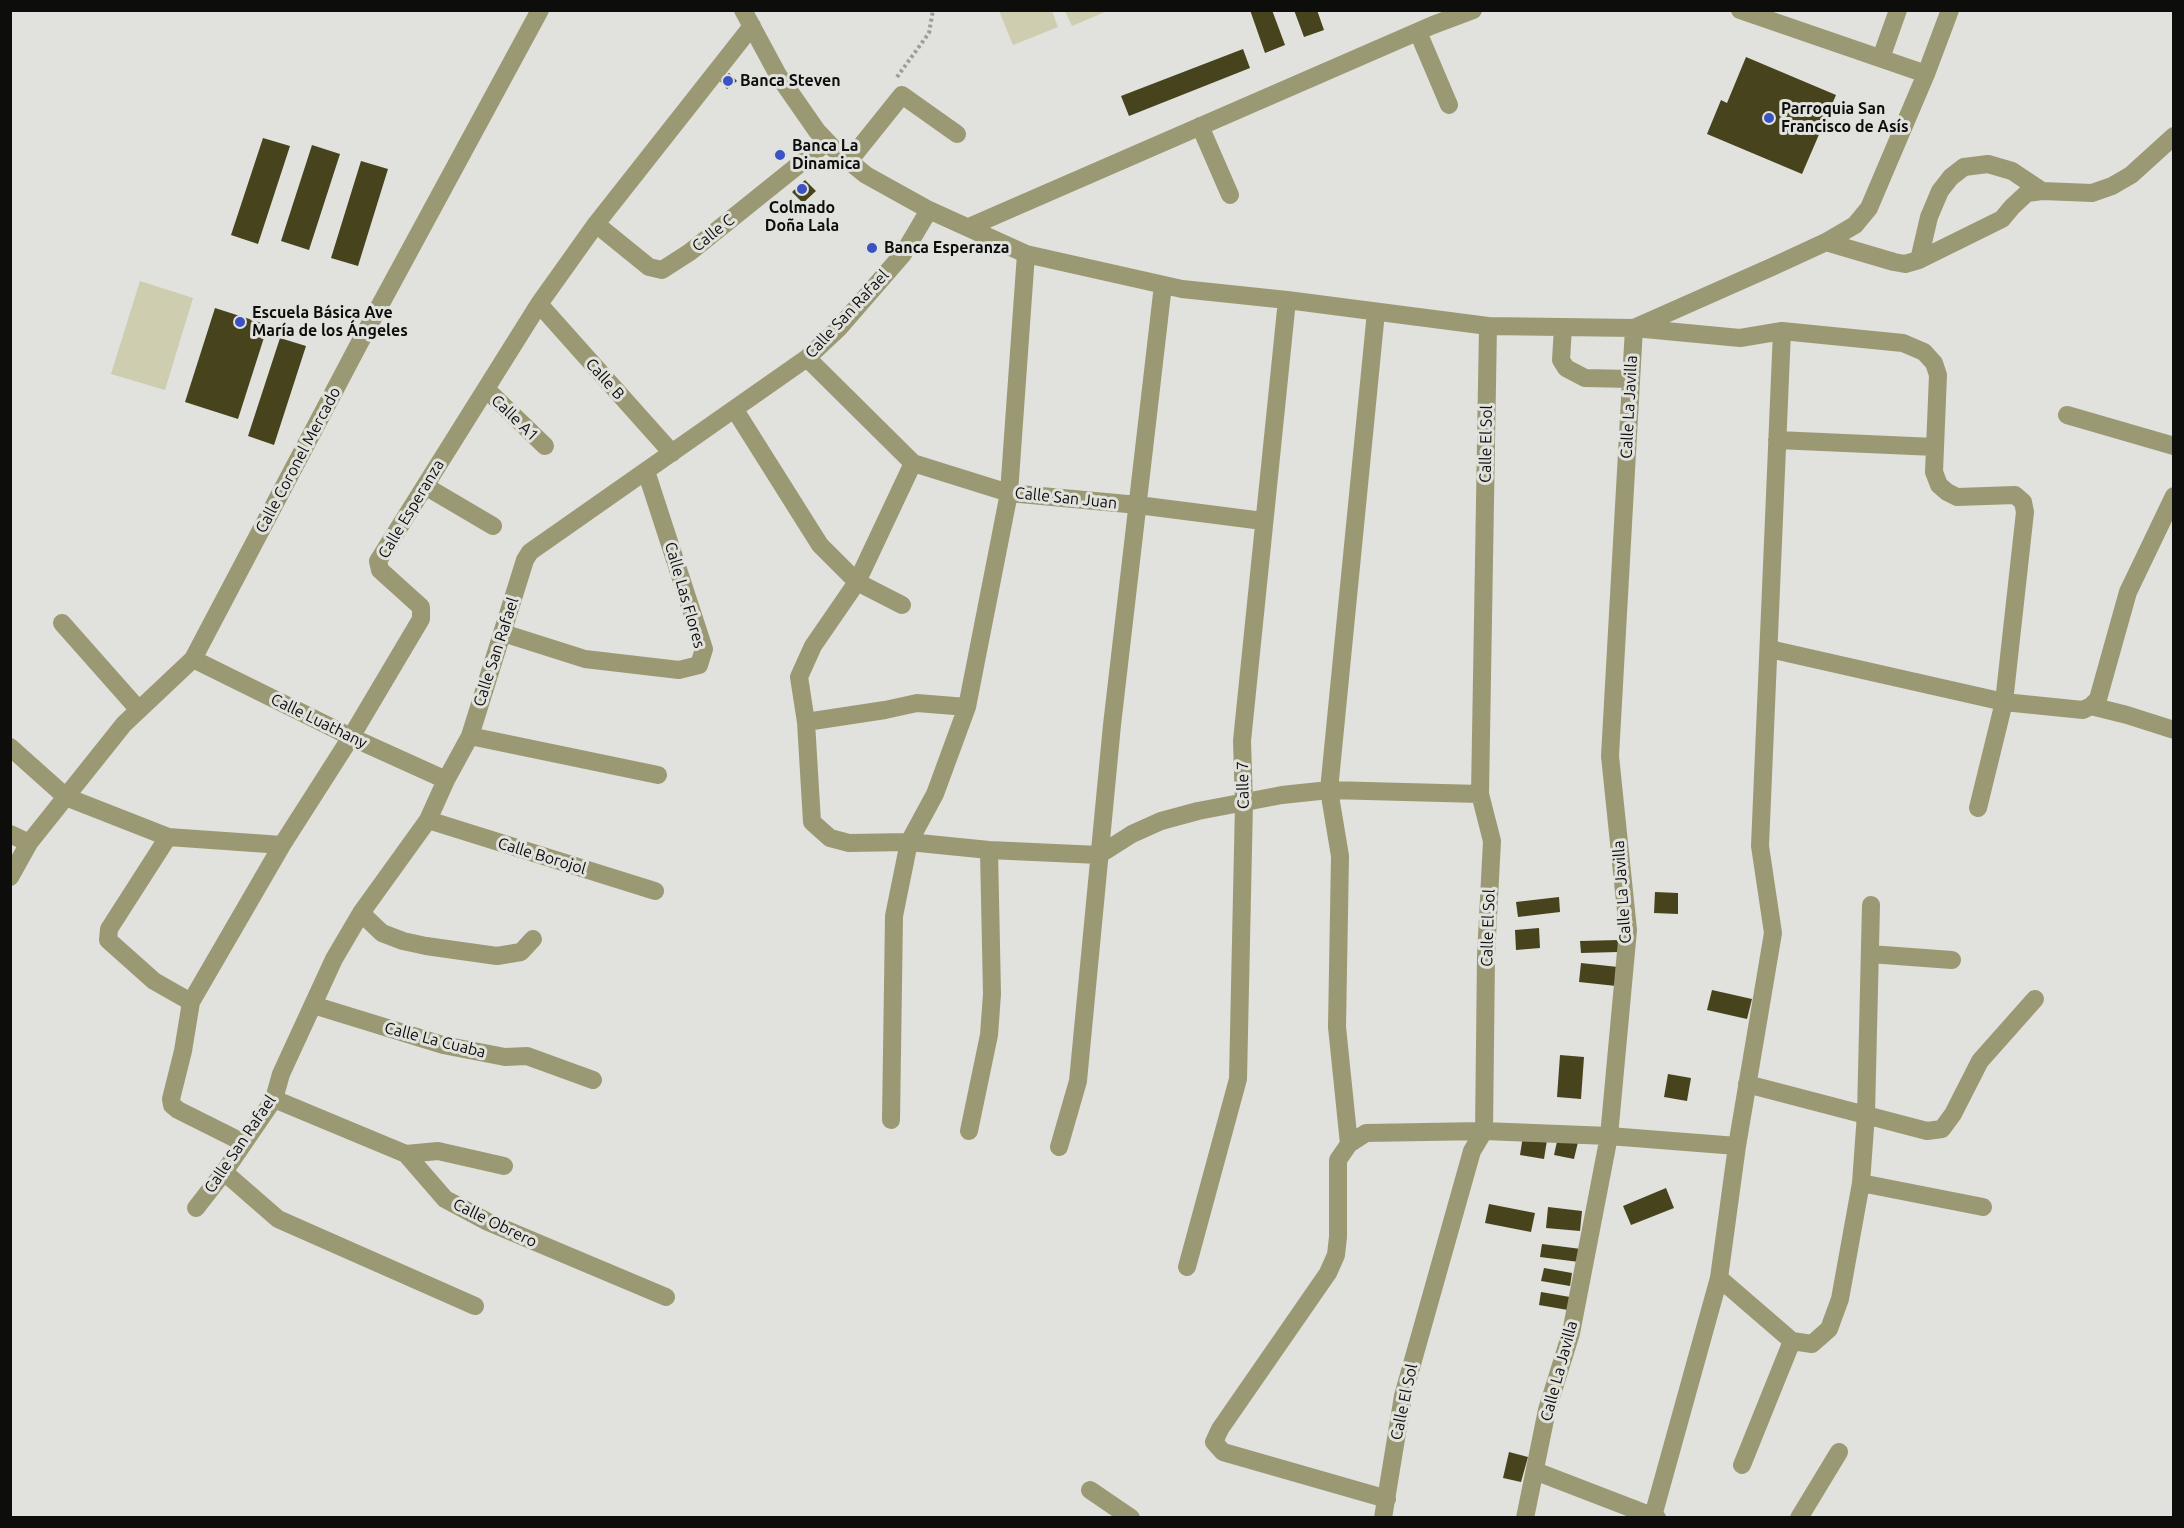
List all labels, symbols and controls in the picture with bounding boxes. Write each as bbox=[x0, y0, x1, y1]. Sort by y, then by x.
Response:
place label: Banca Steven bbox=[740, 71, 841, 91]
marker: Banca Steven bbox=[721, 74, 735, 88]
place label: Parroquia San Francisco de Asís bbox=[1781, 99, 1909, 137]
marker: Parroquia San Francisco de Asís bbox=[1762, 111, 1776, 125]
place label: Banca La Dinamica bbox=[792, 136, 861, 174]
marker: Banca La Dinamica bbox=[773, 148, 787, 162]
marker: Colmado Doña Lala bbox=[795, 182, 809, 196]
place label: Colmado Doña Lala bbox=[765, 198, 839, 236]
street label: Calle C bbox=[688, 210, 738, 256]
place label: Banca Esperanza bbox=[884, 238, 1009, 258]
marker: Banca Esperanza bbox=[865, 241, 879, 255]
street label: Calle San Rafael bbox=[801, 266, 893, 362]
place label: Escuela Básica Ave María de los Ángeles bbox=[252, 303, 408, 341]
marker: Escuela Básica Ave María de los Ángeles bbox=[233, 315, 247, 329]
street label: Calle B bbox=[581, 354, 629, 404]
street label: Calle La Javilla bbox=[1617, 355, 1641, 459]
street label: Calle Coronel Mercado bbox=[251, 384, 345, 536]
street label: Calle A1 bbox=[487, 391, 543, 445]
street label: Calle El Sol bbox=[1476, 405, 1496, 483]
street label: Calle Esperanza bbox=[374, 456, 448, 562]
street label: Calle San Juan bbox=[1014, 483, 1118, 513]
street label: Calle Las Flores bbox=[661, 540, 709, 650]
street label: Calle San Rafael bbox=[469, 595, 523, 709]
street label: Calle Luathany bbox=[268, 689, 370, 753]
street label: Calle 7 bbox=[1233, 761, 1253, 809]
street label: Calle Borojol bbox=[496, 833, 588, 879]
street label: Calle La Javilla bbox=[1609, 840, 1635, 944]
street label: Calle El Sol bbox=[1477, 889, 1499, 967]
street label: Calle La Cuaba bbox=[382, 1018, 488, 1062]
street label: Calle San Rafael bbox=[200, 1091, 280, 1197]
street label: Calle Obrero bbox=[450, 1194, 540, 1252]
street label: Calle La Javilla bbox=[1536, 1319, 1582, 1423]
street label: Calle El Sol bbox=[1387, 1362, 1421, 1442]

